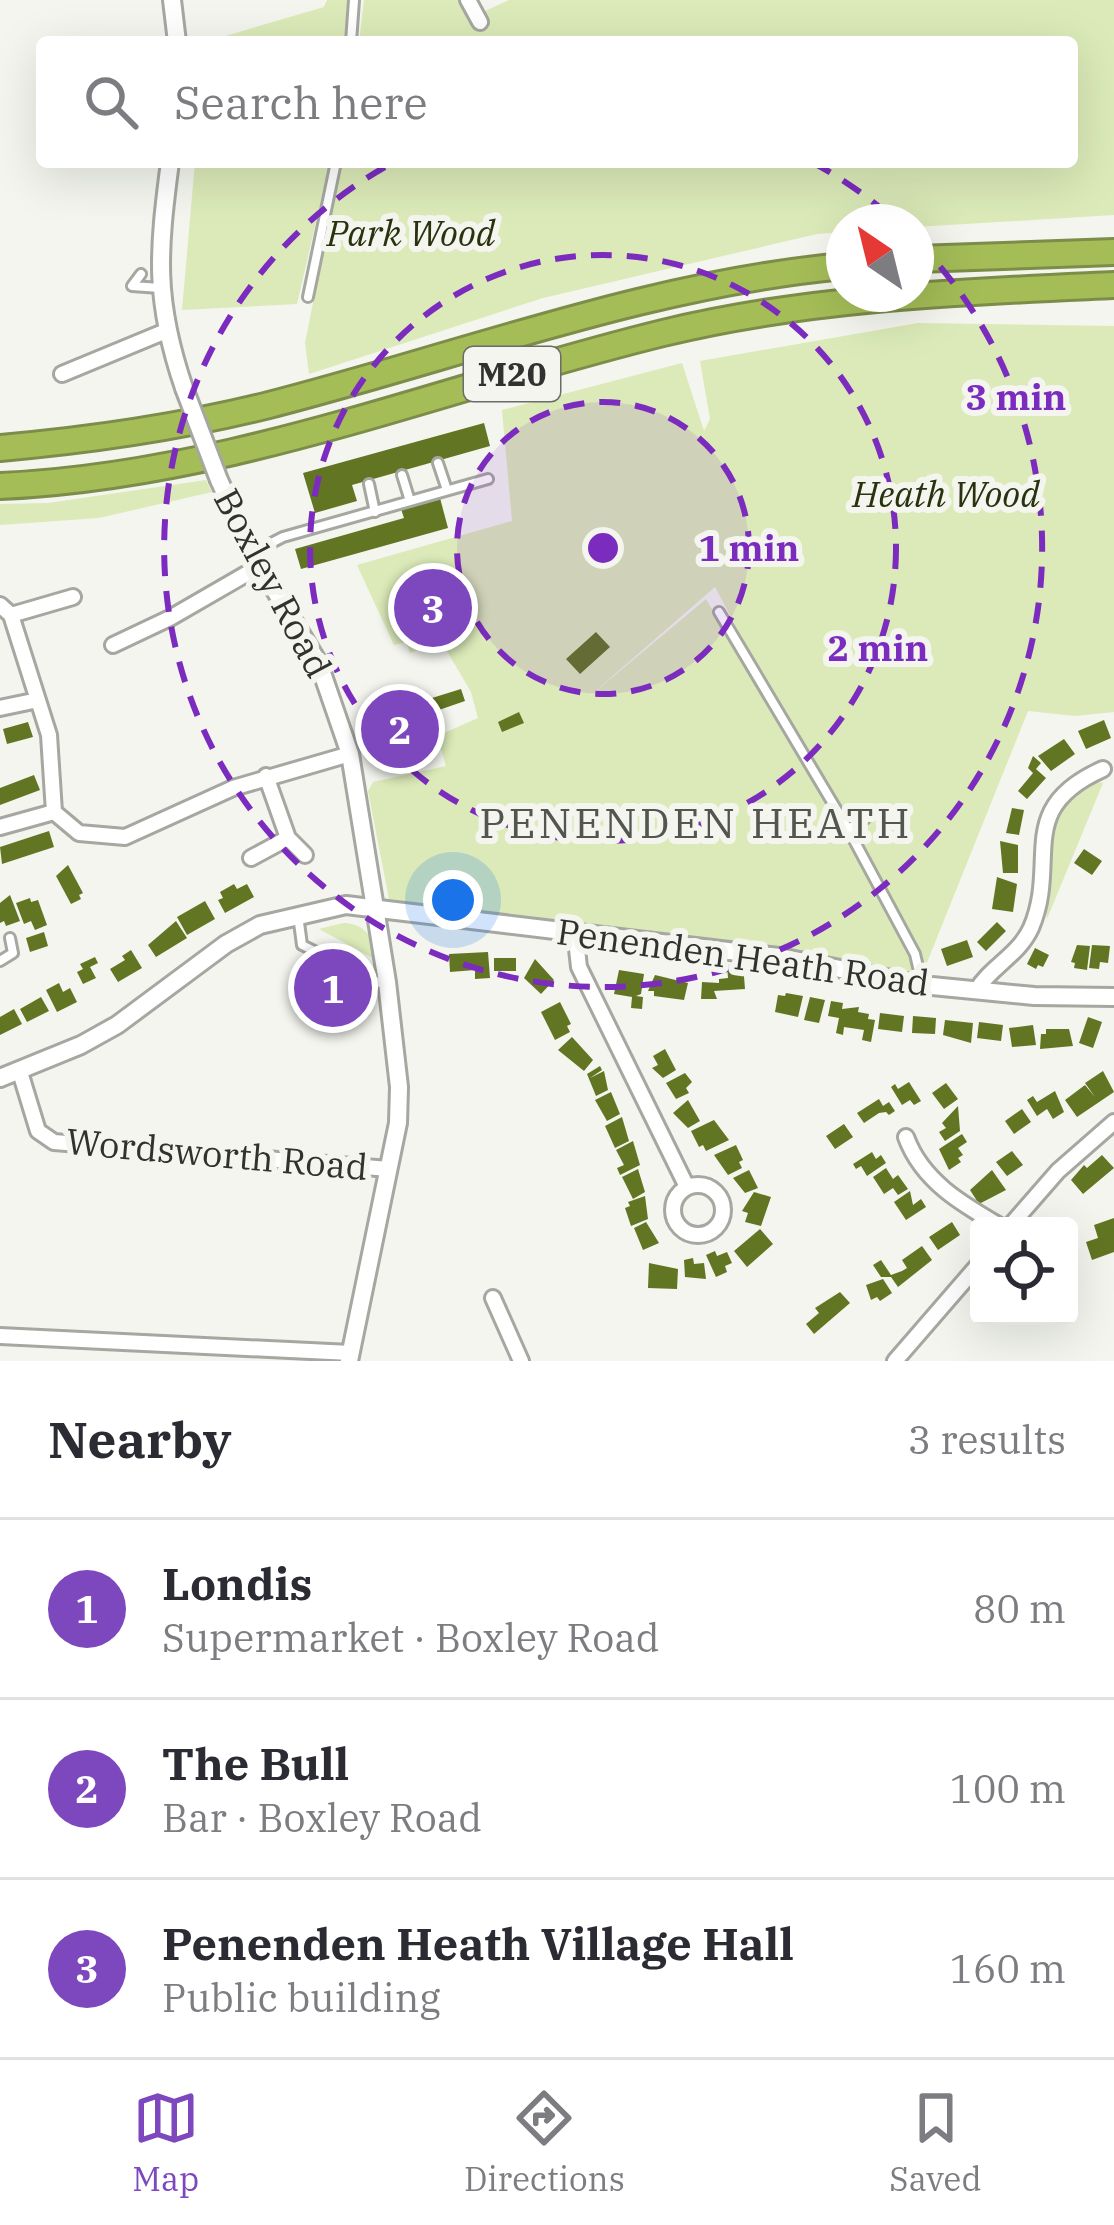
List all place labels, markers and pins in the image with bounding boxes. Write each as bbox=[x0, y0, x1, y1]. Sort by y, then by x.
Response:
centre of rings bbox=[582, 527, 624, 569]
pin: 3 bbox=[394, 563, 472, 653]
pin: 2 bbox=[361, 684, 439, 774]
pin: 1 bbox=[294, 943, 372, 1033]

